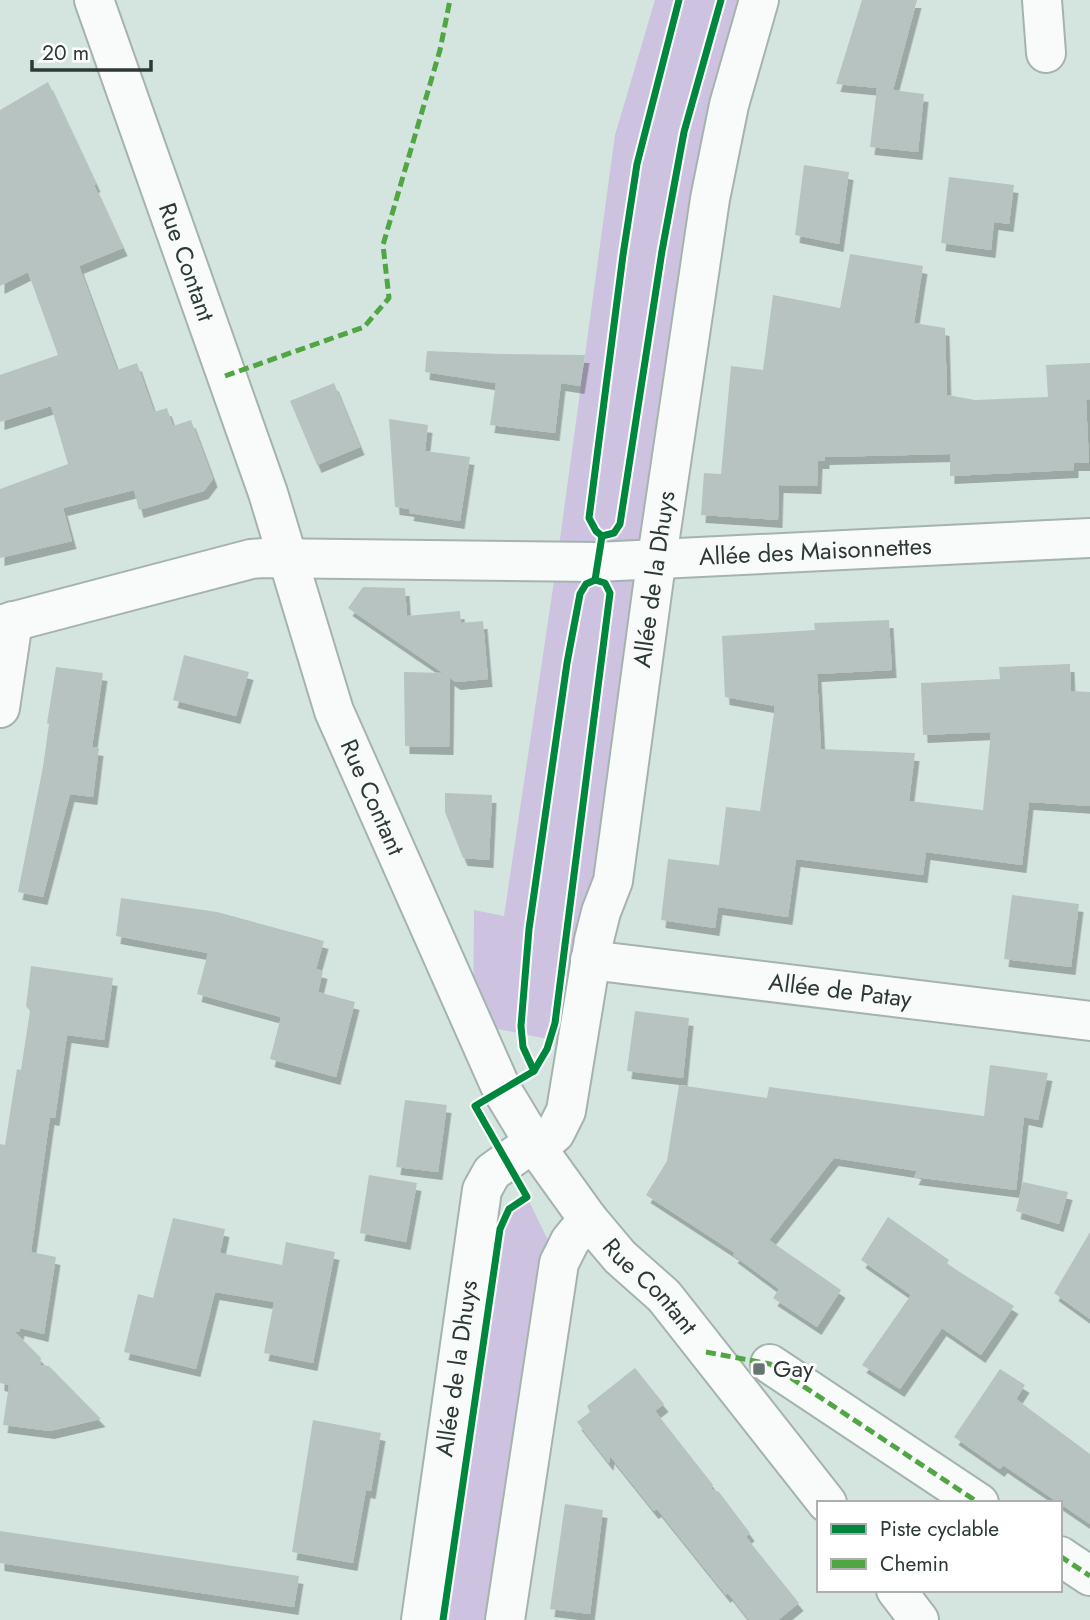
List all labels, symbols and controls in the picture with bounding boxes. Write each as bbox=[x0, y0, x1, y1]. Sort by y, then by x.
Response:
scale bar bbox=[32, 28, 150, 72]
text: 20 m bbox=[42, 38, 89, 68]
street label: Rue Contant bbox=[150, 198, 224, 326]
street label: Allée de la Dhuys bbox=[624, 488, 684, 670]
street label: Allée des Maisonnettes bbox=[698, 528, 932, 574]
street label: Rue Contant bbox=[332, 734, 414, 861]
street label: Allée de Patay bbox=[767, 964, 914, 1016]
street label: Rue Contant bbox=[594, 1230, 706, 1342]
street label: Allée de la Dhuys bbox=[426, 1278, 486, 1459]
place label: Gay bbox=[773, 1351, 814, 1386]
marker: Gay bbox=[751, 1361, 767, 1377]
legend bbox=[817, 1501, 1062, 1592]
text: Piste cyclable bbox=[880, 1514, 999, 1544]
text: Chemin bbox=[880, 1549, 949, 1579]

